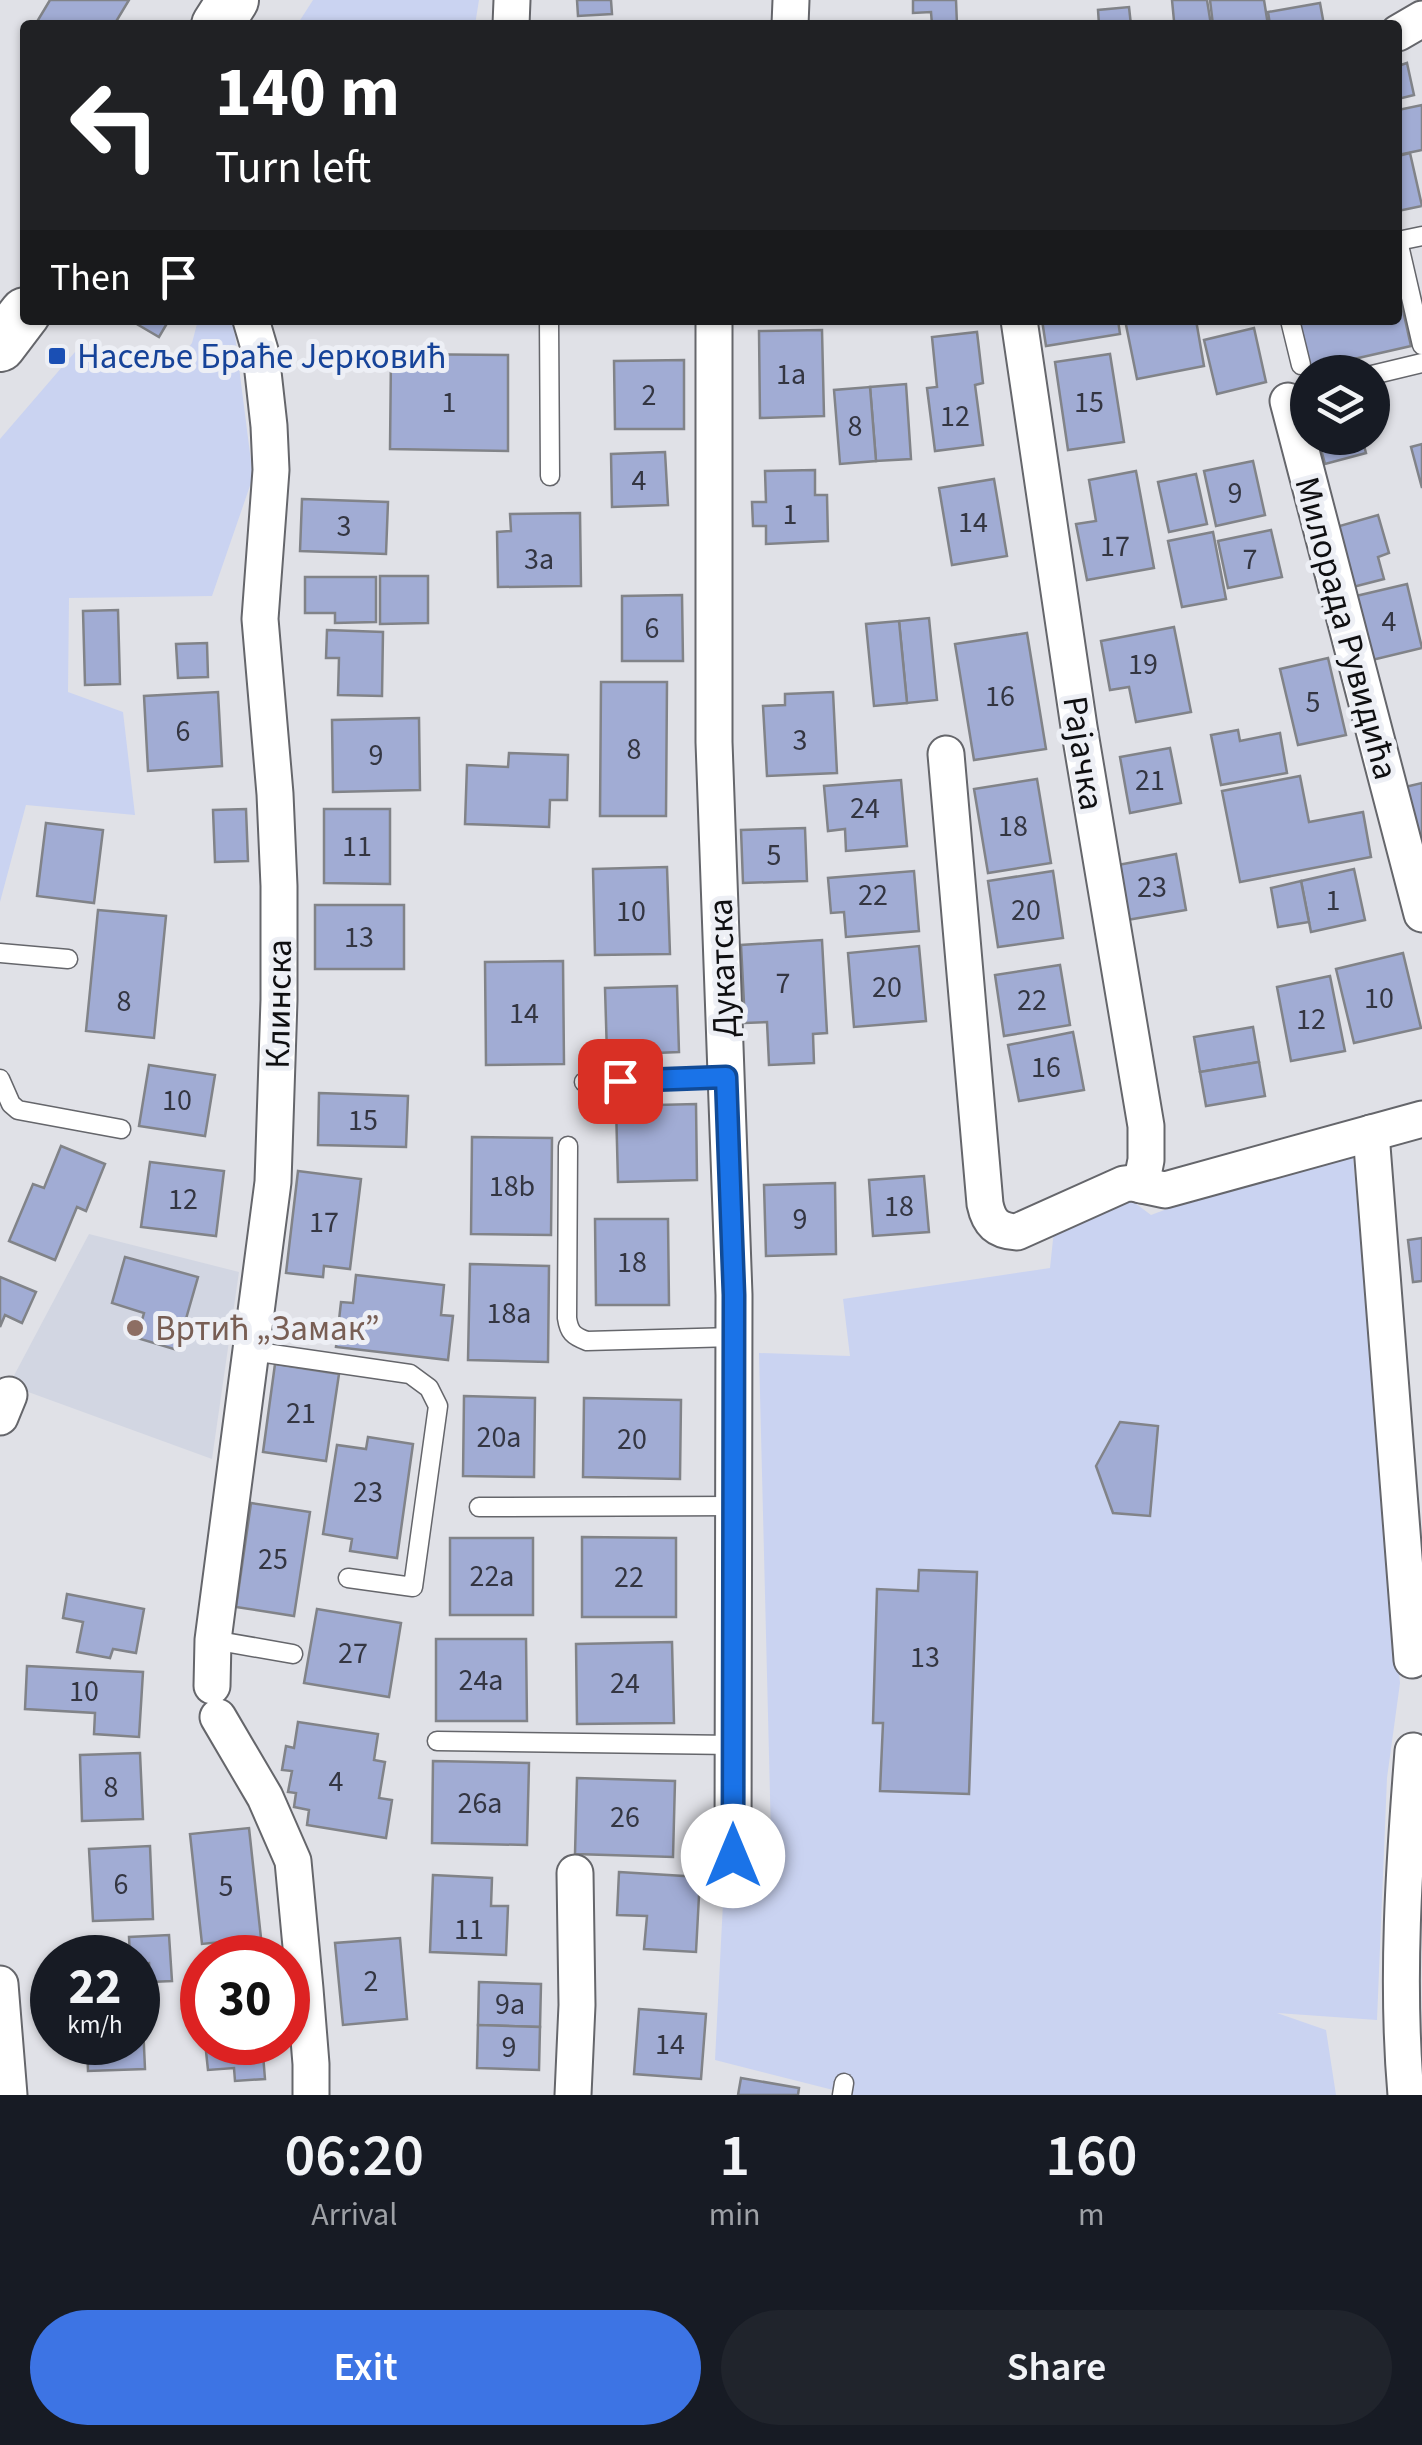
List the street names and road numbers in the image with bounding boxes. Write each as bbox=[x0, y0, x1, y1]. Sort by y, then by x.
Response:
street label: Милорада Рувидића bbox=[1282, 471, 1410, 785]
street label: Рајачка bbox=[1049, 693, 1117, 814]
street label: Дукатска bbox=[696, 898, 750, 1038]
street label: Клинска bbox=[253, 939, 305, 1069]

